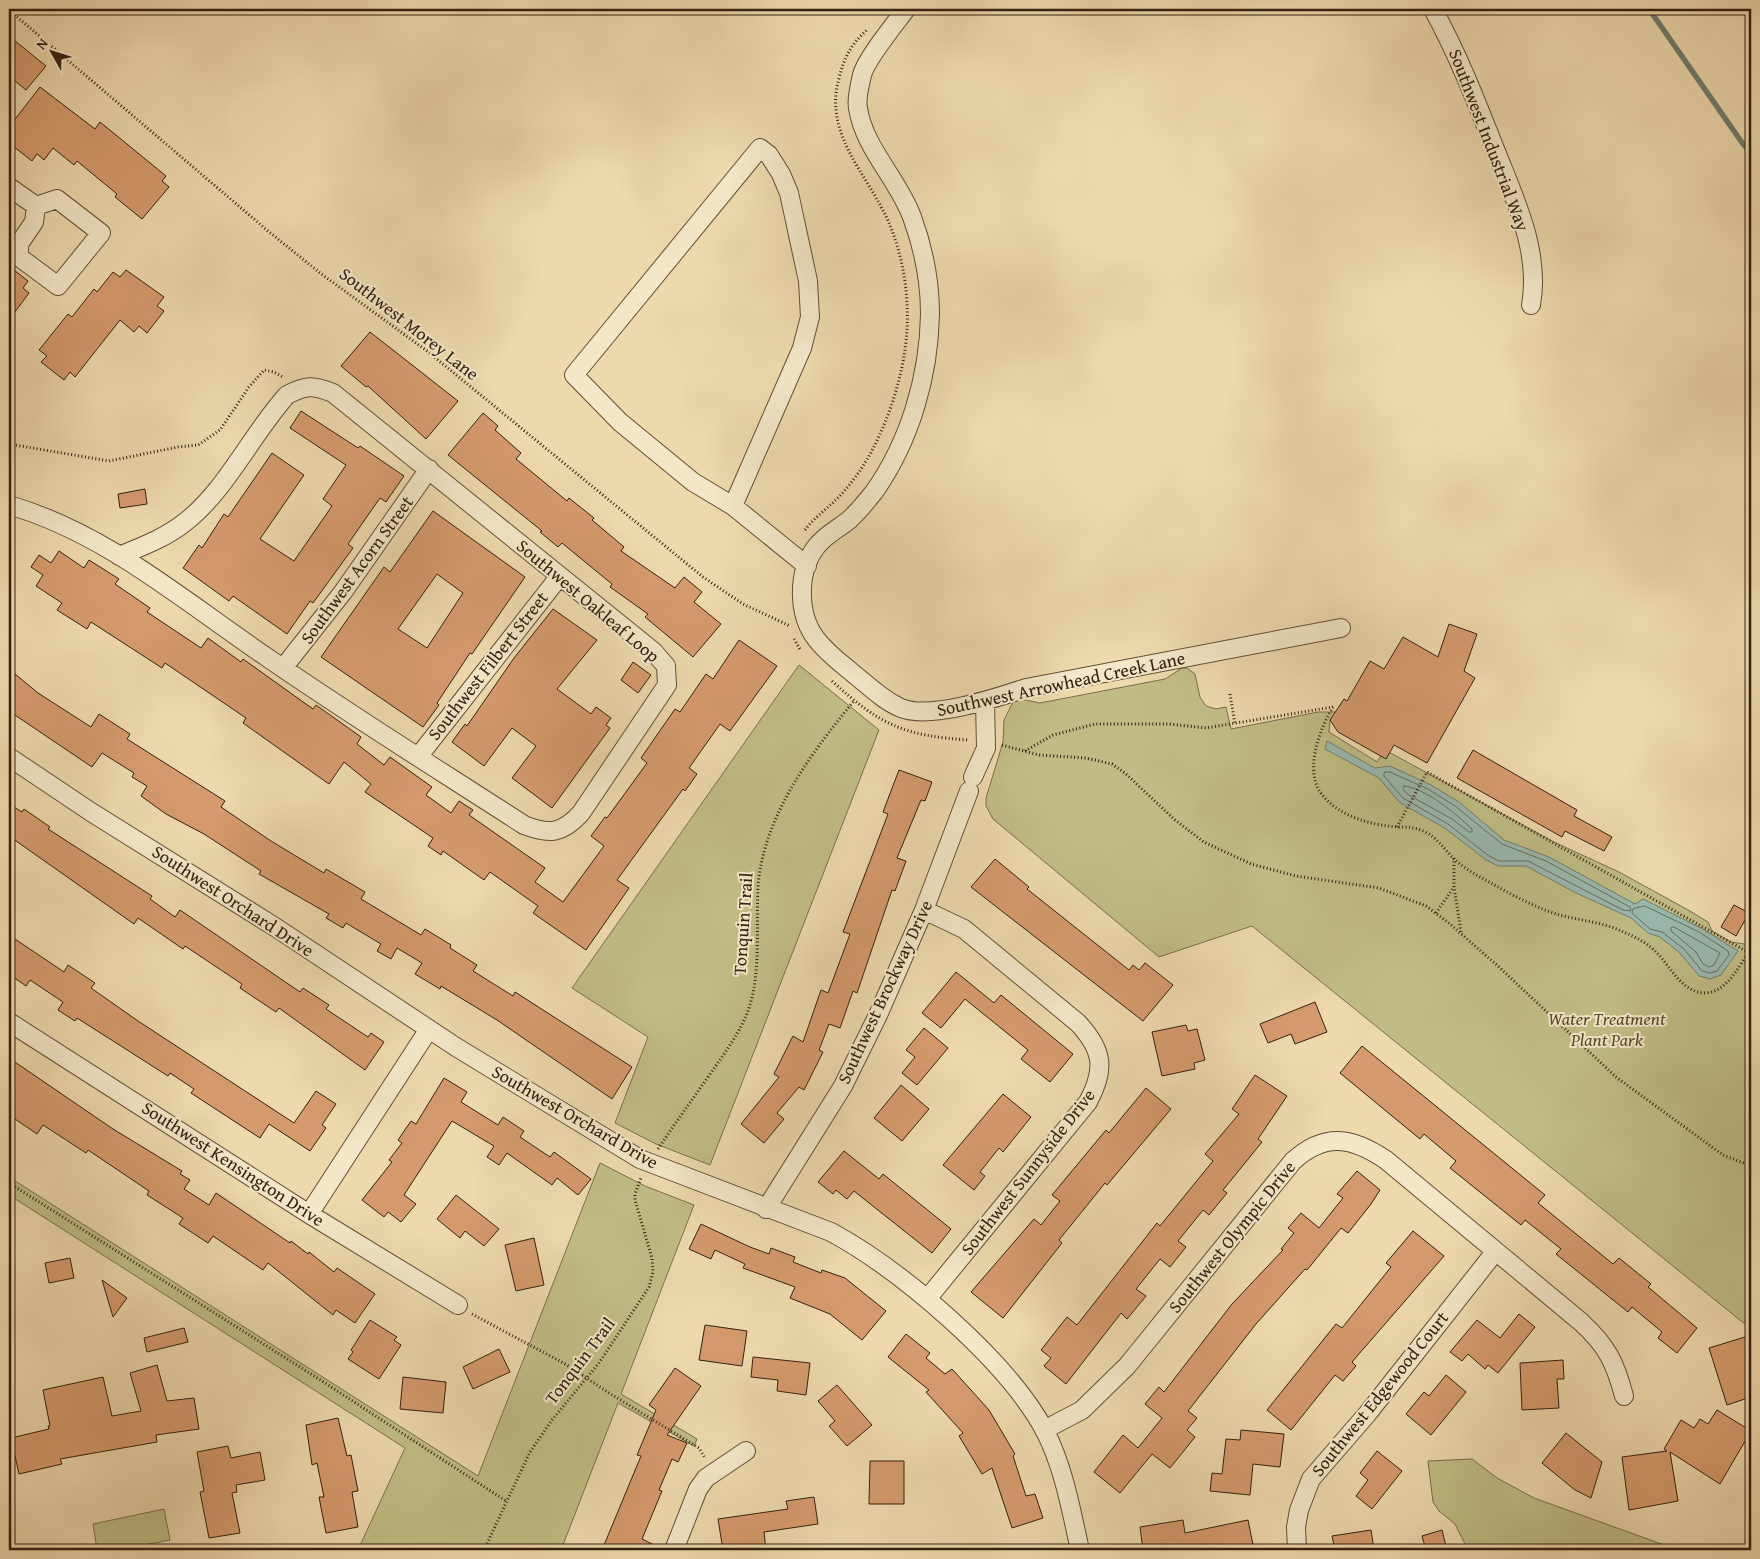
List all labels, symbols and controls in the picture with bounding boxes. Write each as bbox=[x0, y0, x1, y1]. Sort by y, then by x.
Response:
north arrow bbox=[28, 28, 78, 78]
text: N bbox=[31, 33, 53, 54]
street label: Southwest Industrial Way bbox=[1442, 45, 1537, 235]
street label: Southwest Morey Lane bbox=[334, 260, 485, 387]
street label: Southwest Acorn Street bbox=[293, 489, 420, 649]
street label: Southwest Oakleaf Loop bbox=[511, 533, 666, 669]
street label: Southwest Filbert Street bbox=[421, 585, 555, 746]
street label: Southwest Arrowhead Creek Lane bbox=[934, 644, 1187, 723]
street label: Southwest Orchard Drive bbox=[147, 838, 320, 963]
street label: Tonquin Trail bbox=[725, 872, 760, 976]
street label: Southwest Brockway Drive bbox=[830, 895, 939, 1088]
park label: Water Treatment Plant Park bbox=[1548, 1005, 1666, 1053]
street label: Southwest Orchard Drive bbox=[487, 1058, 663, 1175]
street label: Southwest Sunnyside Drive bbox=[954, 1083, 1101, 1261]
street label: Southwest Kensington Drive bbox=[137, 1094, 330, 1233]
street label: Southwest Olympic Drive bbox=[1162, 1155, 1302, 1319]
street label: Southwest Edgewood Court bbox=[1304, 1305, 1455, 1482]
street label: Tonquin Trail bbox=[538, 1311, 621, 1410]

